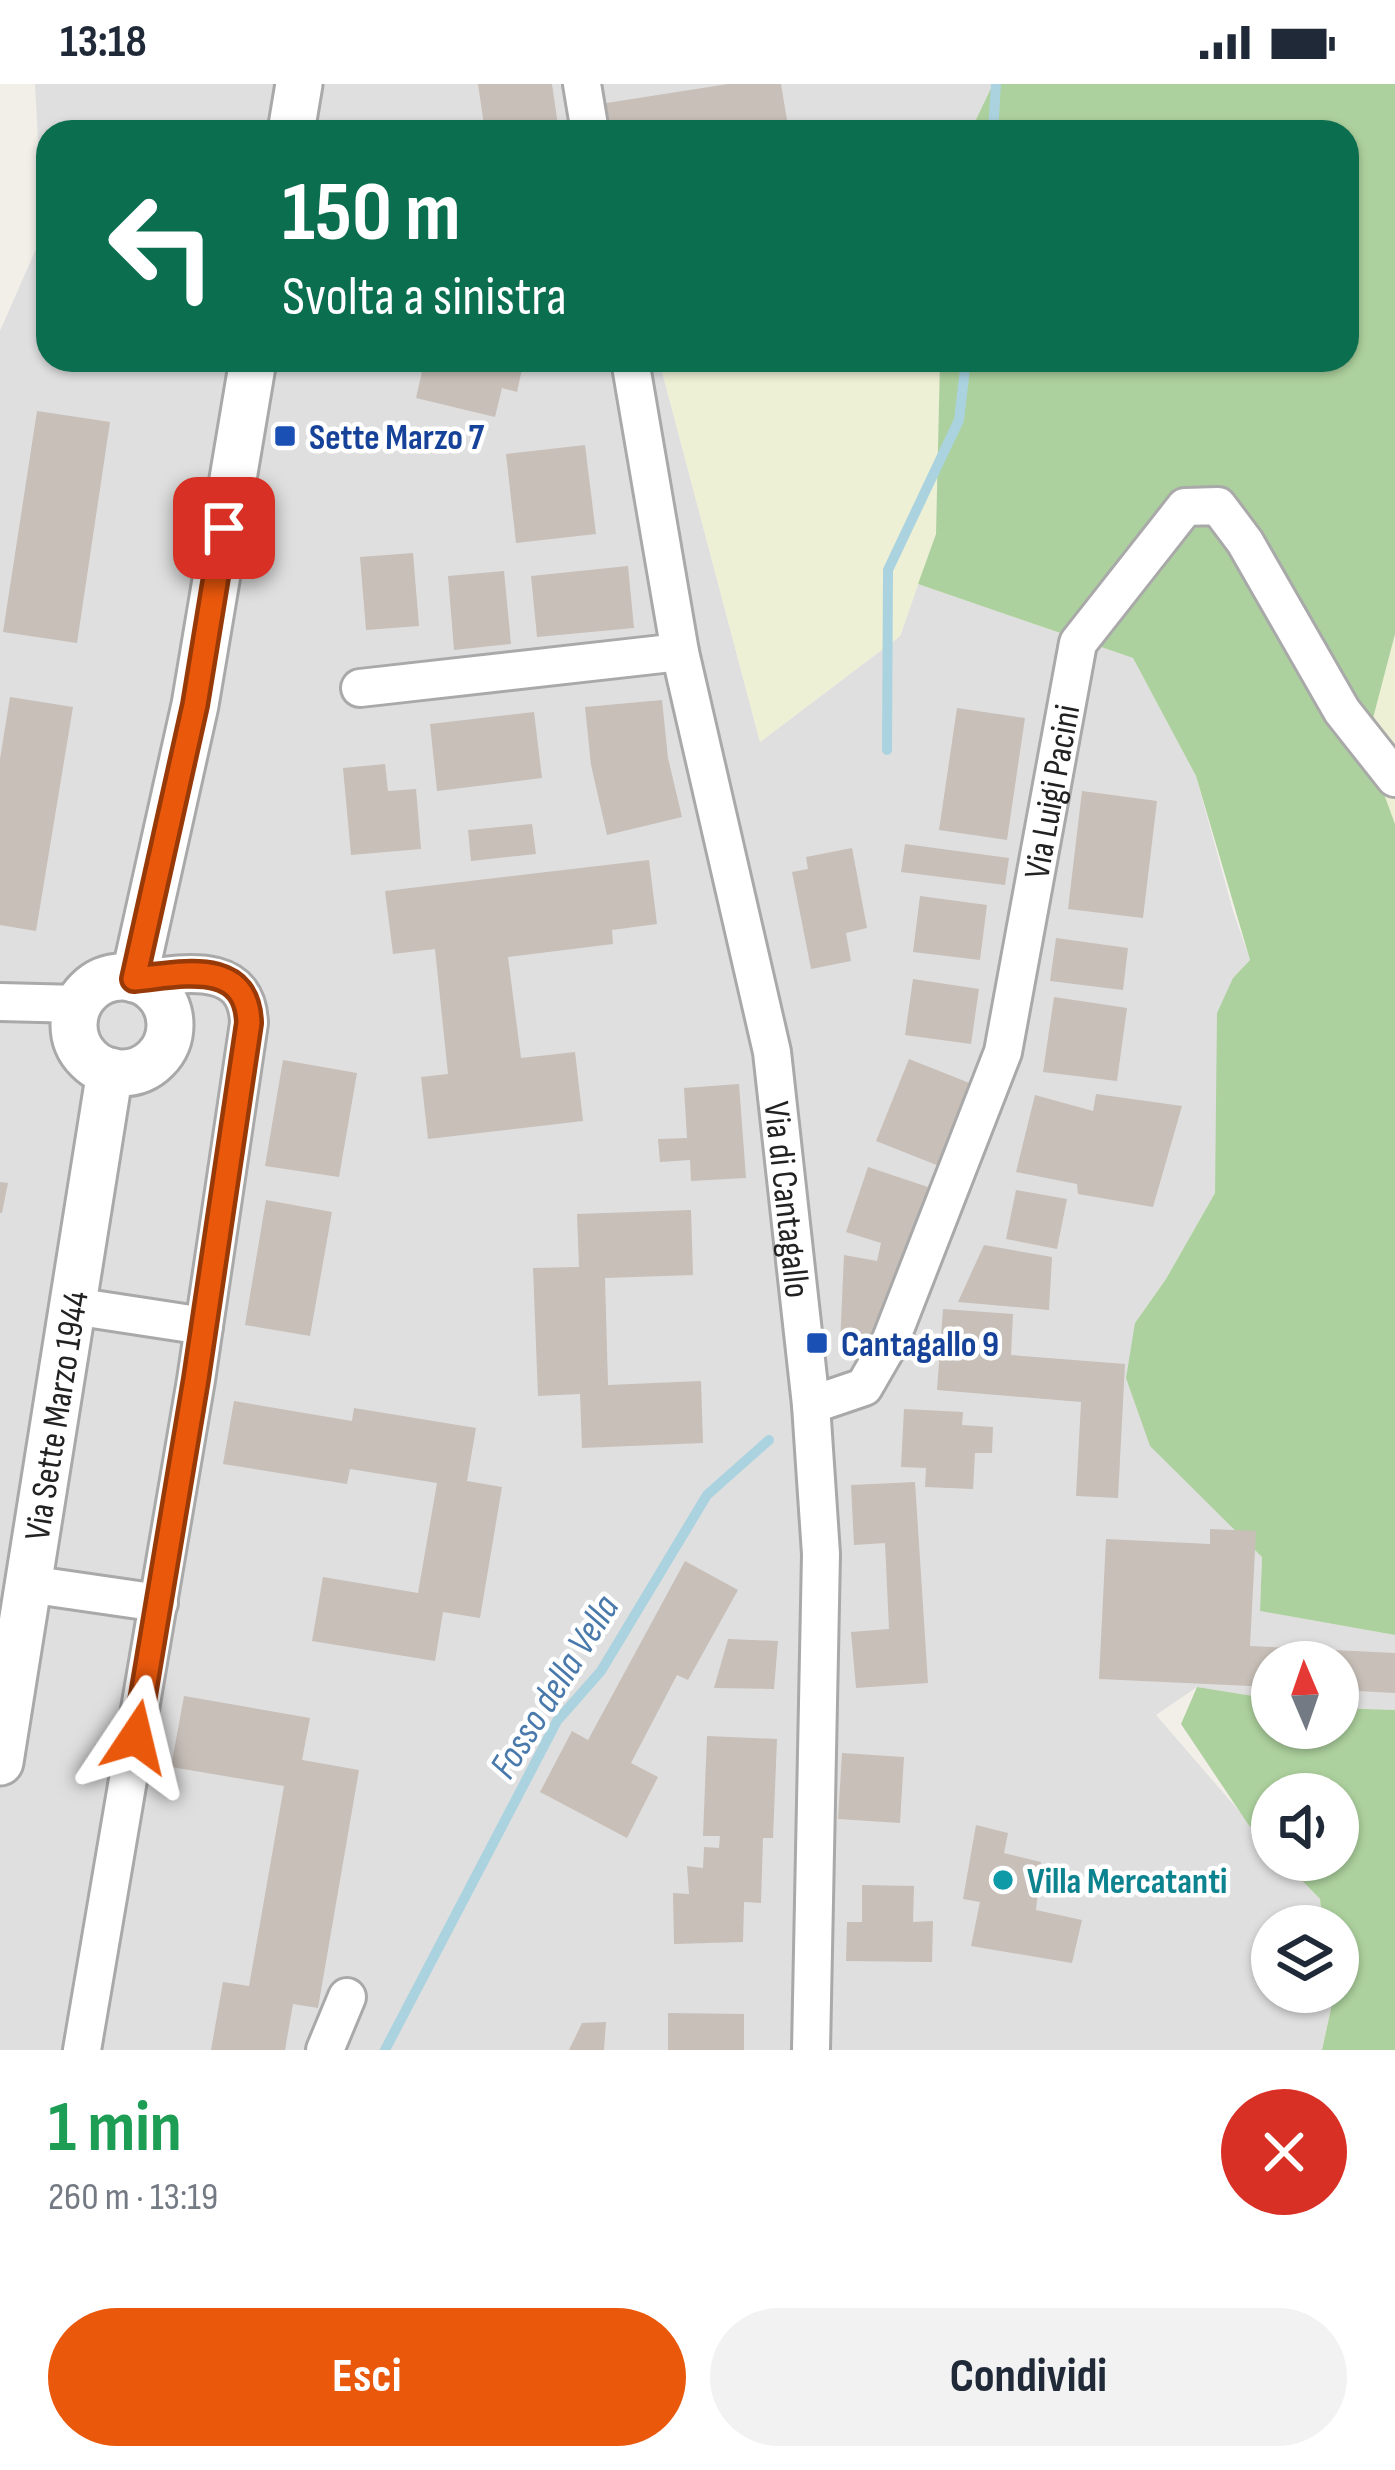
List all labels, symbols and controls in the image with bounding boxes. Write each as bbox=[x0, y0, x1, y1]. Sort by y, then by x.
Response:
text: 13:18 bbox=[60, 15, 147, 70]
text: 150 m bbox=[282, 163, 461, 264]
icon: left bbox=[84, 168, 240, 324]
text: Svolta a sinistra bbox=[282, 265, 567, 330]
place label: Sette Marzo 7 bbox=[309, 417, 485, 460]
marker: Sette Marzo 7 bbox=[272, 423, 298, 449]
pin bbox=[173, 477, 275, 579]
icon: arrive bbox=[191, 495, 257, 561]
street label: Via Luigi Pacini bbox=[1016, 701, 1090, 883]
street label: Via di Cantagallo bbox=[754, 1099, 818, 1300]
street label: Via Sette Marzo 1944 bbox=[17, 1288, 99, 1543]
place label: Cantagallo 9 bbox=[841, 1324, 999, 1367]
marker: Cantagallo 9 bbox=[804, 1330, 830, 1356]
water label: Fosso della Vella bbox=[480, 1587, 630, 1788]
north arrow bbox=[1251, 1641, 1359, 1749]
map controls bbox=[1251, 1641, 1359, 2013]
position arrow bbox=[73, 1674, 199, 1800]
button: sound bbox=[1251, 1773, 1359, 1881]
place label: Villa Mercatanti bbox=[1027, 1861, 1227, 1904]
marker: Villa Mercatanti bbox=[990, 1867, 1016, 1893]
button: layers bbox=[1251, 1905, 1359, 2013]
text: 1 min bbox=[48, 2085, 182, 2172]
button: close bbox=[1221, 2089, 1347, 2215]
text: 260 m · 13:19 bbox=[48, 2174, 218, 2221]
button: Esci bbox=[48, 2308, 686, 2446]
button: Condividi bbox=[710, 2308, 1347, 2446]

